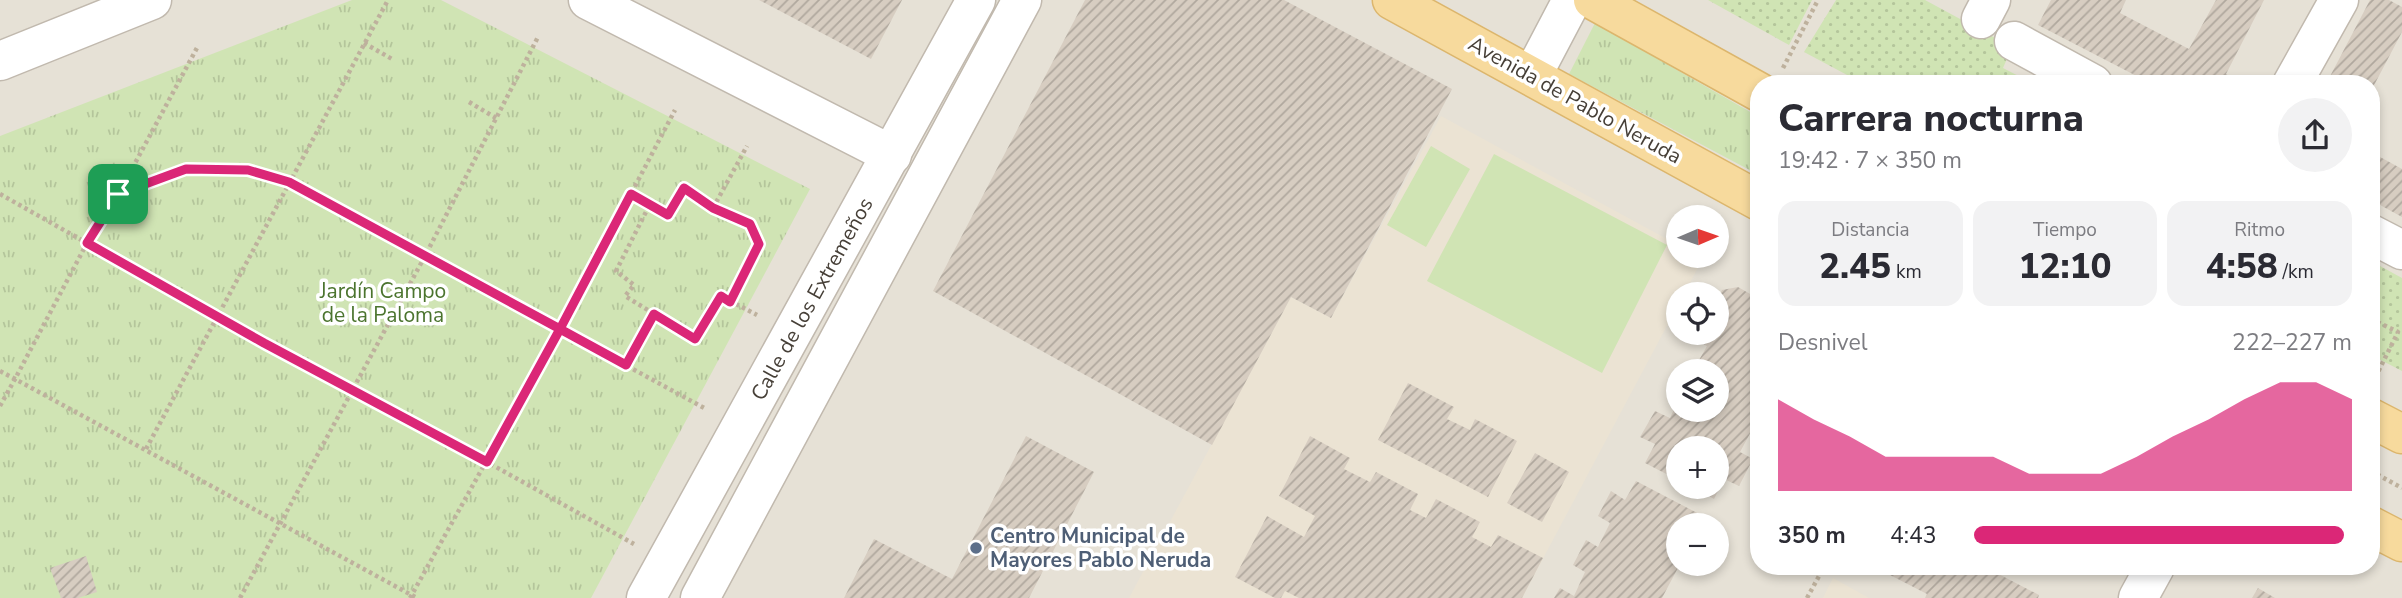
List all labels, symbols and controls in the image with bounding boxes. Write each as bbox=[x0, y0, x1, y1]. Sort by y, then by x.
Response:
street label: Avenida de Pablo Neruda bbox=[1463, 30, 1687, 170]
text: Carrera nocturna bbox=[1778, 93, 2084, 144]
button: share bbox=[2278, 98, 2352, 172]
text: 19:42 · 7 × 350 m bbox=[1778, 145, 1962, 176]
pin bbox=[88, 164, 148, 224]
icon: arrive bbox=[99, 175, 137, 213]
street label: Calle de los Extremeños bbox=[745, 193, 879, 405]
north arrow bbox=[1666, 205, 1729, 268]
map controls bbox=[1666, 205, 1729, 576]
text: Distancia bbox=[1831, 217, 1910, 243]
text: Tiempo bbox=[2033, 217, 2097, 243]
text: Ritmo bbox=[2234, 217, 2285, 243]
text: 2.45 bbox=[1819, 243, 1891, 290]
text: 12:10 bbox=[2018, 243, 2112, 290]
text: 4:58 bbox=[2206, 243, 2278, 290]
text: km bbox=[1891, 259, 1922, 285]
text: /km bbox=[2278, 259, 2314, 285]
park label: Jardín Campo de la Paloma bbox=[319, 277, 446, 329]
button: locate bbox=[1666, 282, 1729, 345]
text: Desnivel bbox=[1778, 327, 1868, 358]
text: 222–227 m bbox=[2232, 327, 2352, 358]
button: layers bbox=[1666, 359, 1729, 422]
button: + bbox=[1666, 436, 1729, 499]
button: − bbox=[1666, 513, 1729, 576]
text: 350 m bbox=[1778, 520, 1846, 551]
text: 4:43 bbox=[1890, 520, 1937, 551]
place label: Centro Municipal de Mayores Pablo Neruda bbox=[990, 522, 1211, 574]
marker: Centro Municipal de Mayores Pablo Neruda bbox=[968, 540, 984, 556]

